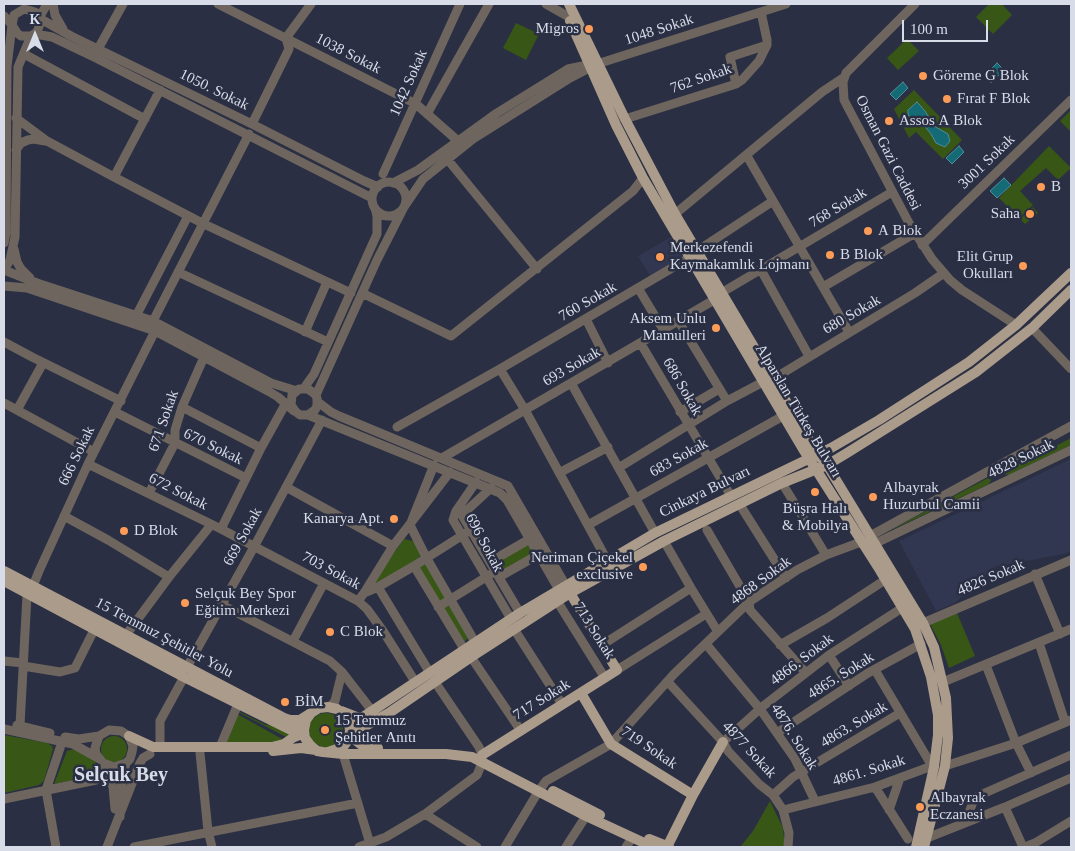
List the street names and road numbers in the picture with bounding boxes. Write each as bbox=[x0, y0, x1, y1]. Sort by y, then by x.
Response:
street label: 1048 Sokak bbox=[622, 10, 696, 50]
street label: 1038 Sokak bbox=[312, 30, 384, 78]
street label: 1042 Sokak bbox=[386, 47, 432, 119]
street label: 762 Sokak bbox=[668, 60, 734, 98]
street label: 1050. Sokak bbox=[176, 65, 252, 115]
street label: Osman Gazi Caddesi bbox=[851, 92, 925, 214]
street label: 3001 Sokak bbox=[955, 131, 1019, 193]
street label: 768 Sokak bbox=[806, 184, 870, 232]
street label: 760 Sokak bbox=[556, 278, 620, 326]
street label: 680 Sokak bbox=[820, 291, 884, 339]
street label: Alparslan Türkeş Bulvarı bbox=[751, 341, 845, 481]
street label: 693 Sokak bbox=[540, 343, 604, 391]
street label: 686 Sokak bbox=[658, 355, 706, 419]
street label: 671 Sokak bbox=[145, 388, 183, 454]
street label: 666 Sokak bbox=[55, 423, 99, 489]
street label: 670 Sokak bbox=[180, 425, 246, 469]
street label: 683 Sokak bbox=[647, 435, 711, 481]
street label: 4828 Sokak bbox=[985, 435, 1057, 483]
street label: Cinkaya Bulvarı bbox=[657, 462, 753, 522]
street label: 672 Sokak bbox=[146, 470, 210, 514]
street label: 669 Sokak bbox=[220, 505, 266, 569]
street label: 696 Sokak bbox=[461, 511, 507, 575]
street label: 703 Sokak bbox=[299, 548, 363, 594]
street label: 4868 Sokak bbox=[727, 553, 795, 609]
street label: 4826 Sokak bbox=[955, 556, 1027, 600]
street label: 15 Temmuz Şehitler Yolu bbox=[92, 594, 236, 682]
street label: 713 Sokak bbox=[569, 599, 619, 663]
street label: 4866. Sokak bbox=[767, 630, 837, 690]
street label: 4865. Sokak bbox=[804, 648, 878, 704]
street label: 717 Sokak bbox=[510, 675, 574, 725]
street label: 4863. Sokak bbox=[817, 698, 891, 752]
street label: 4876. Sokak bbox=[766, 700, 822, 774]
street label: 4877 Sokak bbox=[718, 718, 780, 782]
street label: 719 Sokak bbox=[618, 723, 680, 773]
street label: 4861. Sokak bbox=[831, 751, 907, 791]

